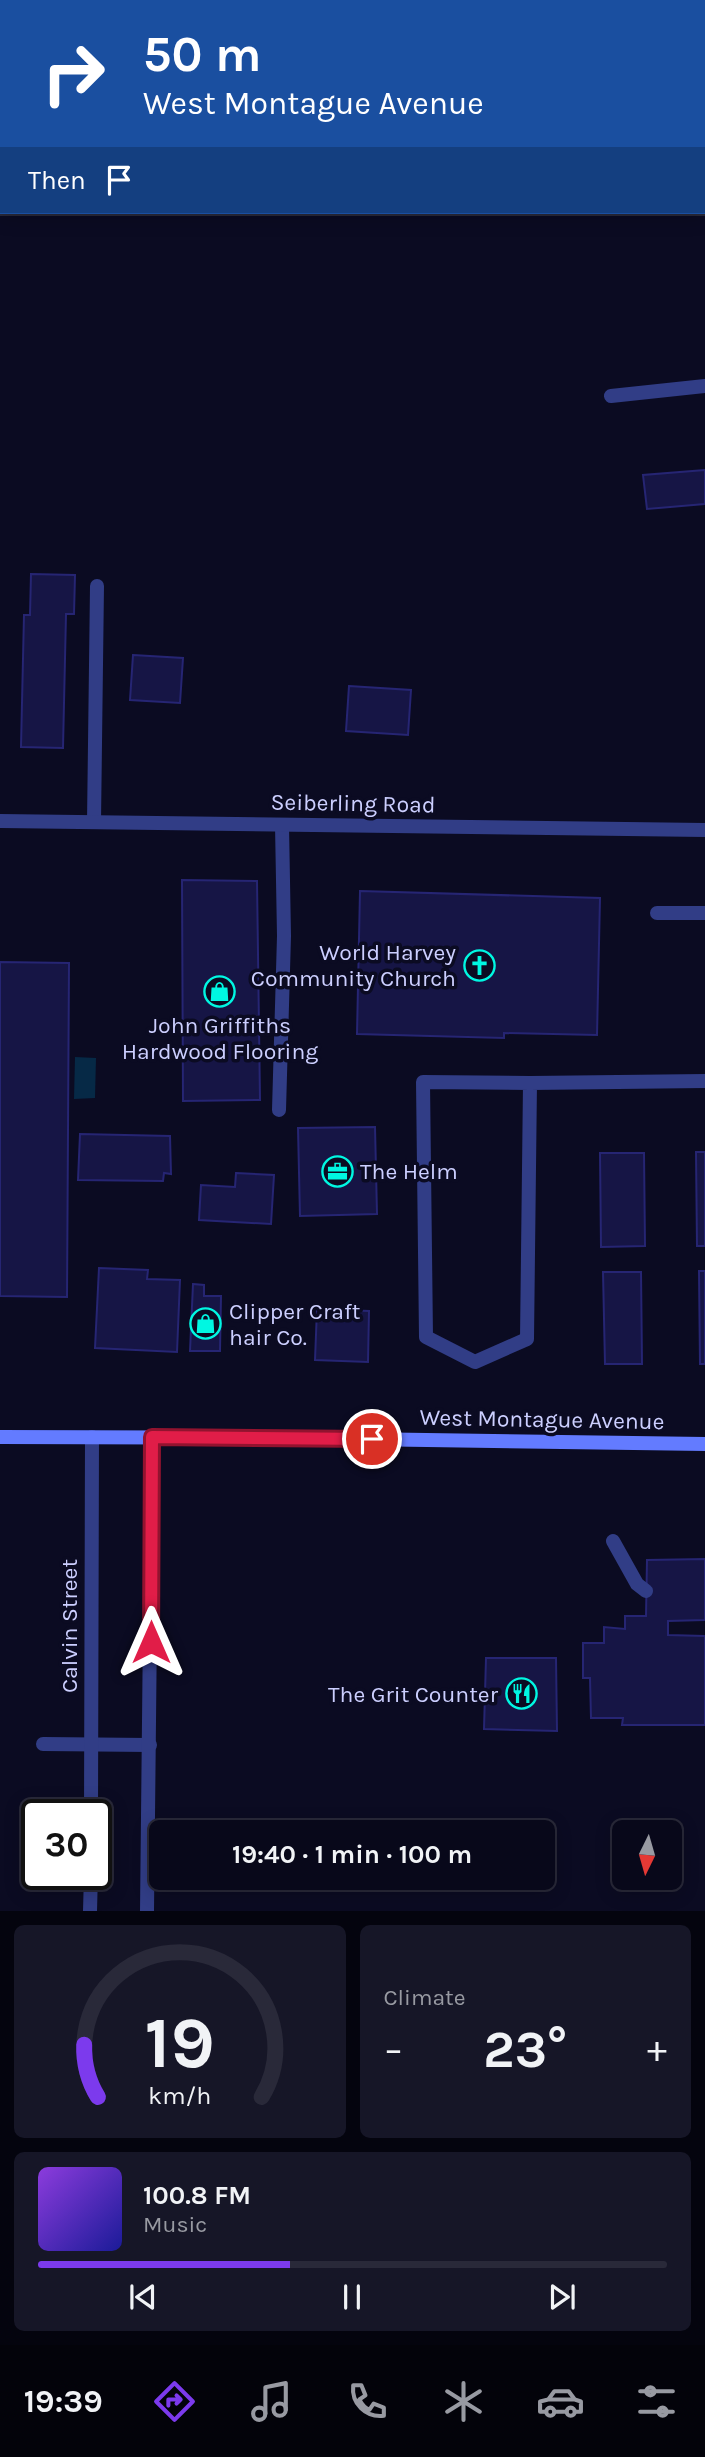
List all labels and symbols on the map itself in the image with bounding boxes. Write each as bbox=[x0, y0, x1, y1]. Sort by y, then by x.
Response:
street label: Seiberling Road bbox=[270, 789, 436, 818]
place label: World Harvey Community Church bbox=[251, 939, 456, 992]
church icon: World Harvey Community Church bbox=[462, 948, 496, 982]
shop icon: John Griffiths Hardwood Flooring bbox=[203, 974, 237, 1008]
place label: John Griffiths Hardwood Flooring bbox=[122, 1012, 318, 1065]
office icon: The Helm bbox=[320, 1154, 354, 1188]
place label: The Helm bbox=[360, 1158, 458, 1185]
place label: Clipper Craft hair Co. bbox=[229, 1298, 361, 1351]
shop icon: Clipper Craft hair Co. bbox=[189, 1307, 223, 1341]
street label: West Montague Avenue bbox=[419, 1404, 665, 1435]
pin bbox=[342, 1409, 402, 1469]
street label: Calvin Street bbox=[56, 1559, 83, 1693]
position arrow bbox=[114, 1605, 188, 1679]
restaurant icon: The Grit Counter bbox=[504, 1677, 538, 1711]
place label: The Grit Counter bbox=[328, 1681, 499, 1708]
speed limit sign: 30 bbox=[21, 1799, 112, 1890]
north arrow bbox=[612, 1820, 682, 1890]

